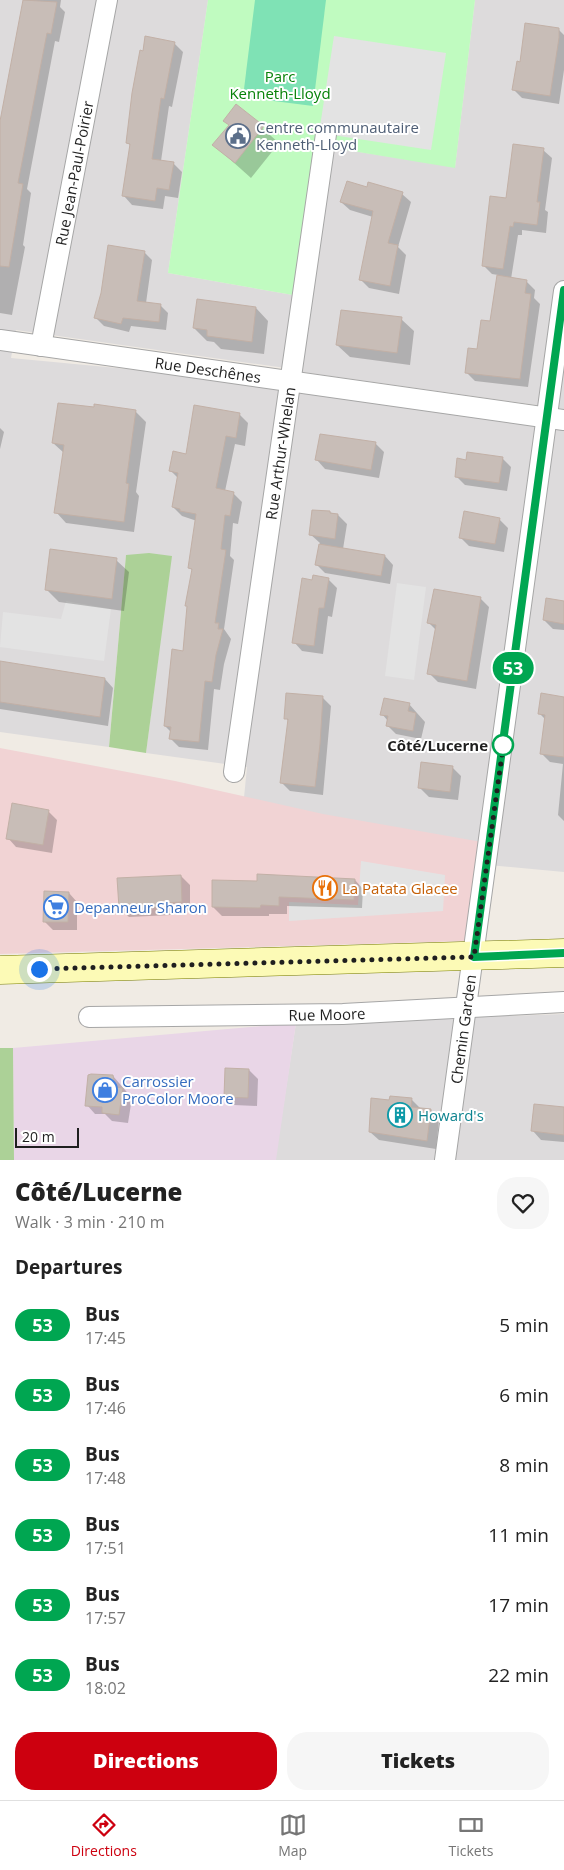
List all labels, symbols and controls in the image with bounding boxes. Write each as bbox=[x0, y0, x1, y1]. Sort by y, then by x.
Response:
park label: Parc Kenneth-Lloyd bbox=[229, 66, 331, 103]
street label: Rue Jean-Paul-Poirier bbox=[50, 99, 98, 247]
place label: Centre communautaire Kenneth-Lloyd bbox=[256, 117, 419, 154]
public building icon: Centre communautaire Kenneth-Lloyd bbox=[225, 123, 251, 149]
street label: Rue Deschênes bbox=[154, 352, 262, 387]
street label: Rue Arthur-Whelan bbox=[260, 386, 299, 521]
line badge: 53 bbox=[490, 652, 536, 684]
text: 53 bbox=[503, 656, 523, 680]
marker: Côté/Lucerne bbox=[492, 734, 514, 756]
place label: Côté/Lucerne bbox=[387, 735, 488, 755]
restaurant icon: La Patata Glacee bbox=[312, 875, 338, 901]
place label: La Patata Glacee bbox=[342, 878, 458, 898]
supermarket icon: Depanneur Sharon bbox=[43, 894, 69, 920]
place label: Depanneur Sharon bbox=[74, 897, 207, 917]
your location bbox=[27, 957, 52, 982]
street label: Chemin Garden bbox=[446, 973, 480, 1085]
street label: Rue Moore bbox=[288, 1003, 366, 1025]
place label: Carrossier ProColor Moore bbox=[122, 1071, 234, 1108]
shop icon: Carrossier ProColor Moore bbox=[92, 1077, 118, 1103]
building icon: Howard's bbox=[387, 1102, 413, 1128]
place label: Howard's bbox=[418, 1105, 484, 1125]
scale bar bbox=[15, 1125, 79, 1148]
text: 20 m bbox=[22, 1127, 55, 1146]
text: Côté/Lucerne bbox=[15, 1175, 182, 1208]
button: heart bbox=[497, 1177, 549, 1229]
text: Walk · 3 min · 210 m bbox=[15, 1211, 165, 1233]
text: Departures bbox=[15, 1254, 122, 1280]
text: Bus bbox=[85, 1301, 120, 1327]
text: 5 min bbox=[499, 1312, 549, 1338]
text: 53 bbox=[32, 1313, 53, 1337]
text: 17:45 bbox=[85, 1327, 126, 1349]
text: Bus bbox=[85, 1371, 120, 1397]
text: 6 min bbox=[499, 1382, 549, 1408]
text: 53 bbox=[32, 1383, 53, 1407]
text: 17:46 bbox=[85, 1397, 126, 1419]
text: Bus bbox=[85, 1441, 120, 1467]
text: 8 min bbox=[499, 1452, 549, 1478]
text: 53 bbox=[32, 1453, 53, 1477]
text: 17:48 bbox=[85, 1467, 126, 1489]
text: Bus bbox=[85, 1511, 120, 1537]
text: 11 min bbox=[488, 1522, 549, 1548]
text: 53 bbox=[32, 1523, 53, 1547]
text: 17:51 bbox=[85, 1537, 126, 1559]
text: Bus bbox=[85, 1581, 120, 1607]
text: 17 min bbox=[488, 1592, 549, 1618]
text: 53 bbox=[32, 1593, 53, 1617]
text: 17:57 bbox=[85, 1607, 126, 1629]
text: Bus bbox=[85, 1651, 120, 1677]
text: 22 min bbox=[488, 1662, 549, 1688]
text: 53 bbox=[32, 1663, 53, 1687]
text: 18:02 bbox=[85, 1677, 126, 1699]
button: Directions bbox=[15, 1732, 277, 1790]
button: Tickets bbox=[287, 1732, 549, 1790]
tab: Directions bbox=[71, 1811, 137, 1860]
tab: Map bbox=[278, 1811, 307, 1860]
tab: Tickets bbox=[448, 1811, 493, 1860]

